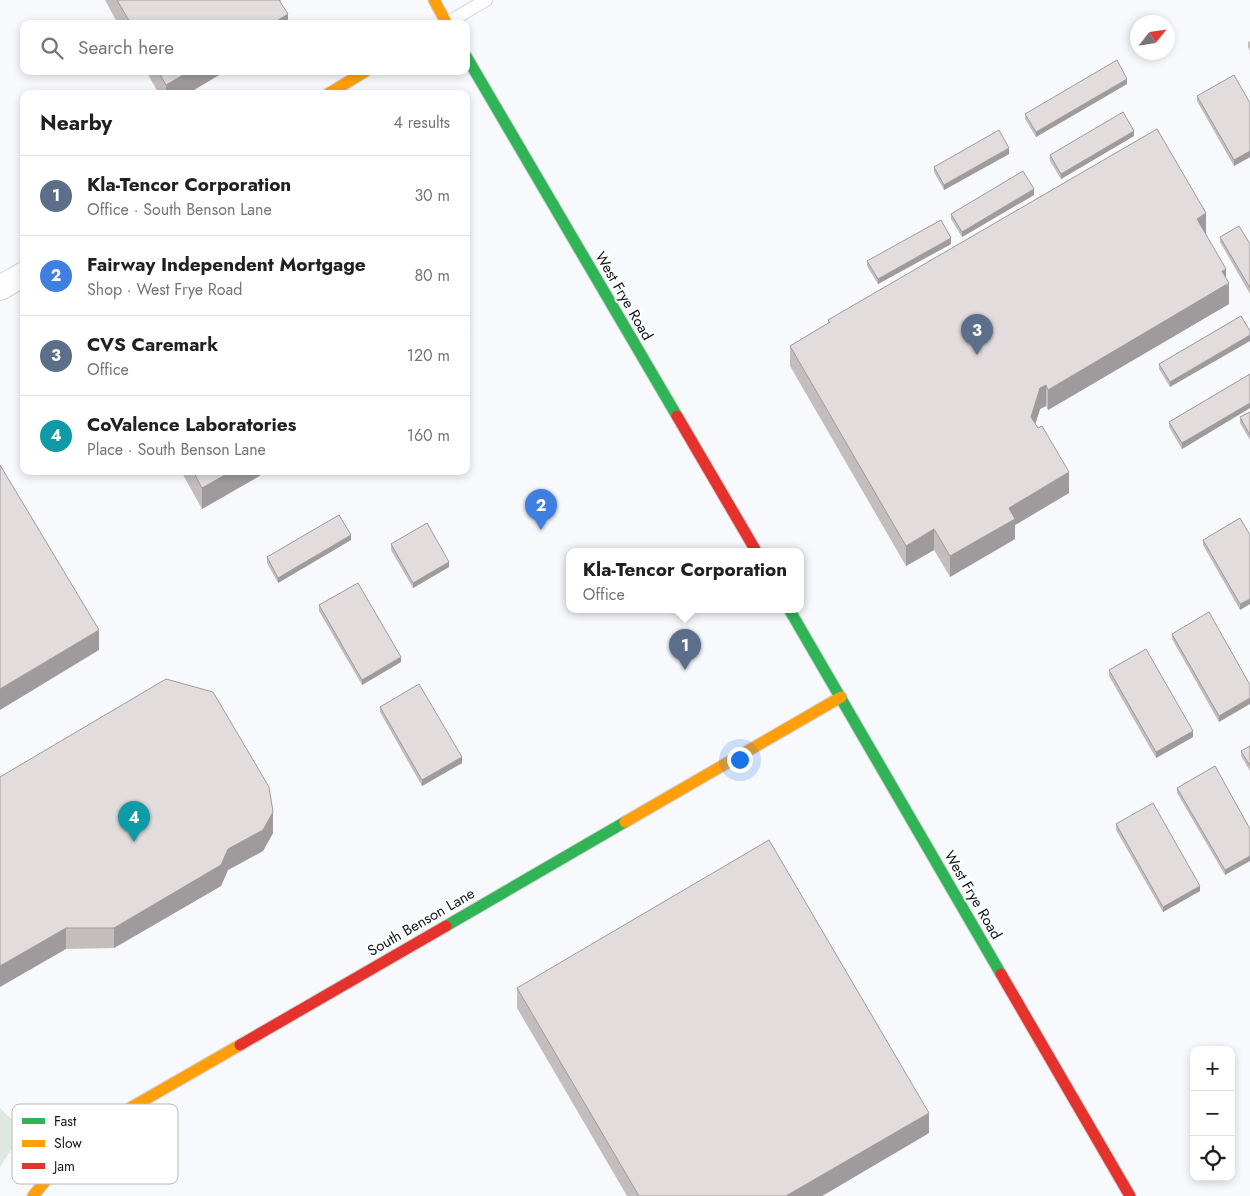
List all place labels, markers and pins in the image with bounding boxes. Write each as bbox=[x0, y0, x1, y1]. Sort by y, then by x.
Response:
pin: 3 bbox=[961, 314, 993, 355]
pin: 2 bbox=[525, 489, 557, 530]
pin: 1 bbox=[669, 629, 701, 670]
pin: 4 bbox=[118, 801, 150, 842]

